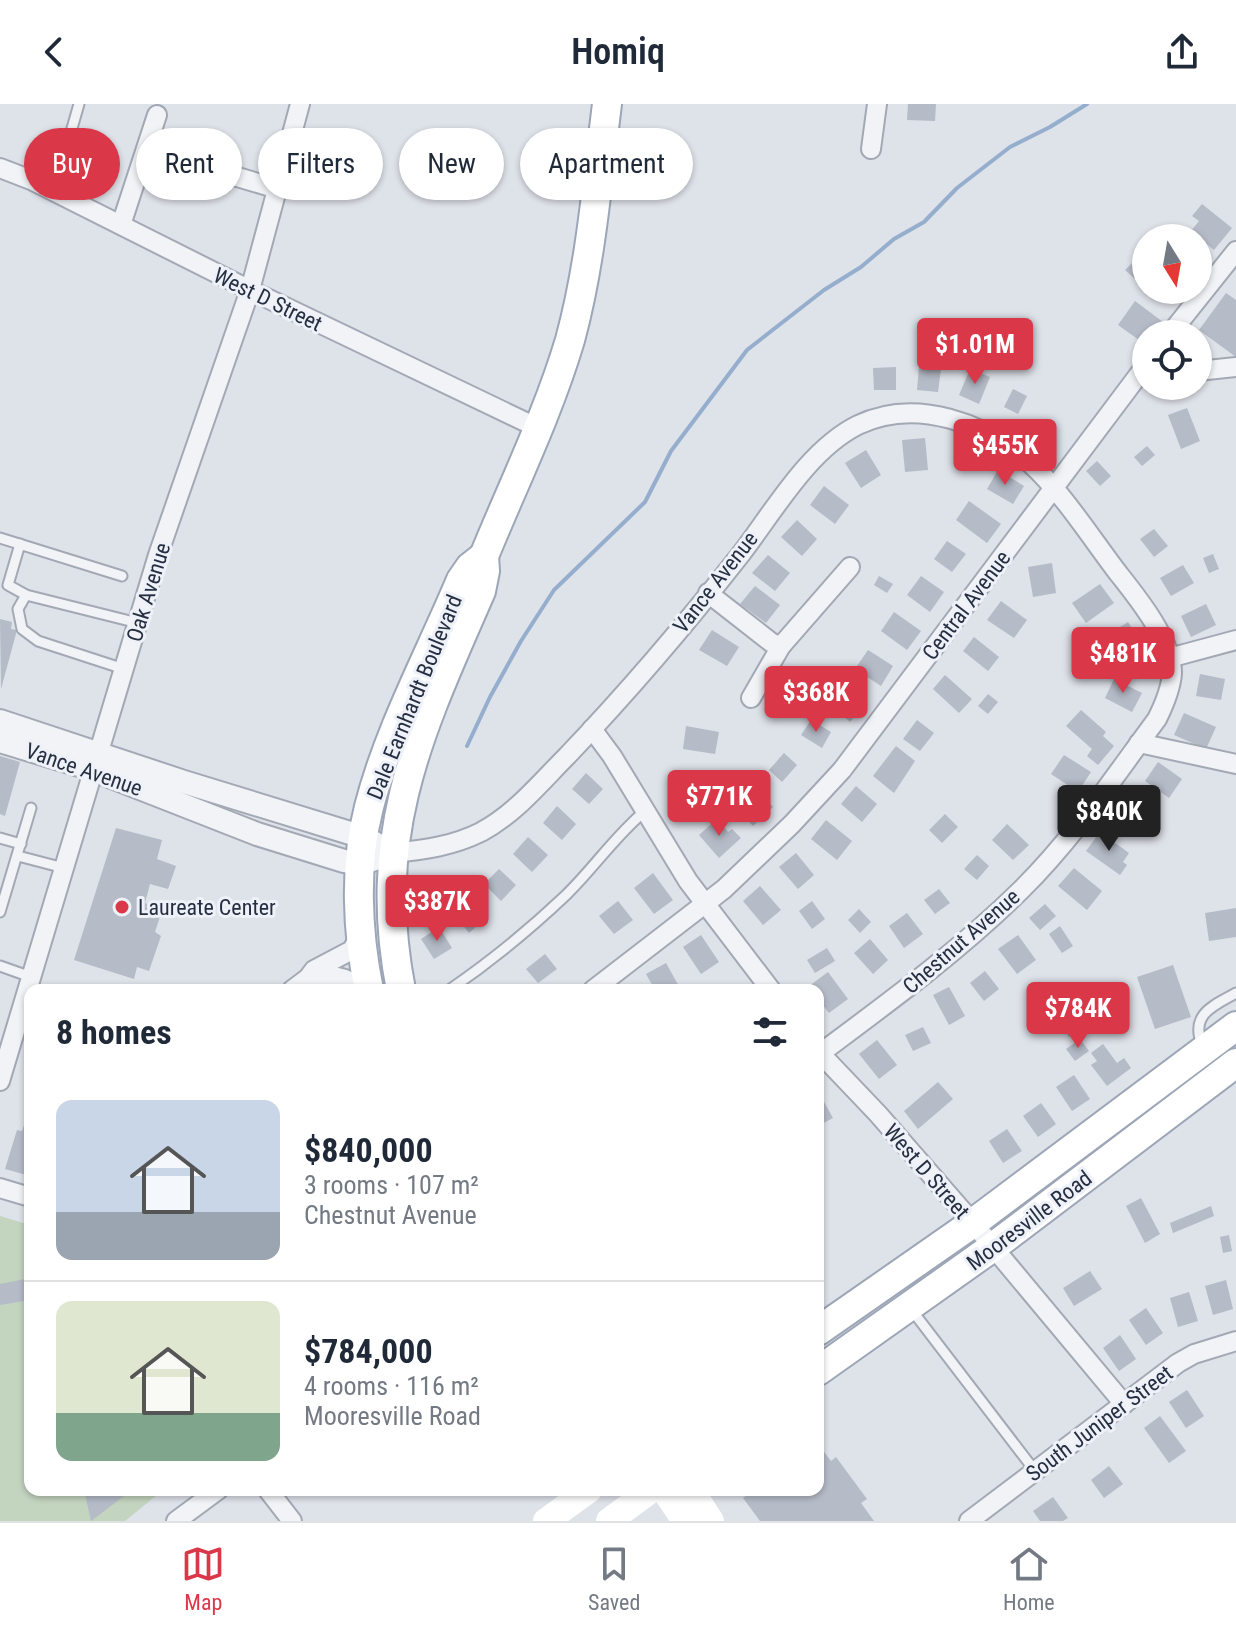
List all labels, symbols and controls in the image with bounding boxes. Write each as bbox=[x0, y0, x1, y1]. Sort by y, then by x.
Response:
icon: back bbox=[32, 30, 76, 74]
icon: share bbox=[1160, 30, 1204, 74]
text: Homiq bbox=[571, 31, 665, 73]
chip: Buy bbox=[24, 128, 120, 200]
chip: Rent bbox=[136, 128, 242, 200]
chip: Filters bbox=[258, 128, 383, 200]
chip: New bbox=[399, 128, 504, 200]
chip: Apartment bbox=[520, 128, 693, 200]
north arrow bbox=[1132, 224, 1212, 304]
map controls bbox=[1132, 224, 1212, 400]
street label: West D Street bbox=[209, 262, 326, 336]
pin: $1.01M bbox=[910, 318, 1040, 386]
button: locate bbox=[1132, 320, 1212, 400]
text: $1.01M bbox=[935, 329, 1015, 359]
pin: $455K bbox=[949, 419, 1061, 487]
text: $455K bbox=[972, 430, 1038, 460]
street label: Vance Avenue bbox=[668, 527, 763, 638]
street label: Oak Avenue bbox=[122, 540, 175, 645]
street label: Central Avenue bbox=[917, 546, 1016, 665]
street label: Dale Earnhardt Boulevard bbox=[362, 591, 467, 803]
pin: $481K bbox=[1067, 627, 1179, 695]
text: $481K bbox=[1090, 638, 1156, 668]
pin: $368K bbox=[760, 666, 872, 734]
text: $368K bbox=[783, 677, 849, 707]
street label: Vance Avenue bbox=[22, 738, 146, 801]
pin: $771K bbox=[663, 770, 775, 838]
text: $771K bbox=[686, 781, 752, 811]
pin: $840K bbox=[1053, 785, 1165, 853]
text: $840K bbox=[1076, 796, 1142, 826]
pin: $387K bbox=[381, 875, 493, 943]
street label: Chestnut Avenue bbox=[898, 884, 1025, 999]
text: $387K bbox=[404, 886, 470, 916]
place label: Laureate Center bbox=[138, 895, 276, 920]
marker: Laureate Center bbox=[113, 898, 131, 916]
pin: $784K bbox=[1022, 982, 1134, 1050]
text: $784K bbox=[1045, 993, 1111, 1023]
icon: filters bbox=[748, 1010, 792, 1054]
text: 8 homes bbox=[56, 1012, 172, 1052]
street label: West D Street bbox=[879, 1119, 975, 1224]
text: $840,000 bbox=[304, 1130, 433, 1170]
icon: home bbox=[120, 1132, 216, 1228]
street label: Mooresville Road bbox=[962, 1165, 1097, 1275]
text: 3 rooms · 107 m² bbox=[304, 1170, 479, 1200]
text: Chestnut Avenue bbox=[304, 1200, 477, 1230]
text: $784,000 bbox=[304, 1331, 433, 1371]
icon: home bbox=[120, 1333, 216, 1429]
street label: South Juniper Street bbox=[1021, 1360, 1177, 1487]
text: 4 rooms · 116 m² bbox=[304, 1371, 479, 1401]
text: Mooresville Road bbox=[304, 1401, 481, 1431]
tab: Map bbox=[181, 1542, 225, 1615]
tab: Saved bbox=[588, 1542, 640, 1615]
tab: Home bbox=[1003, 1542, 1055, 1615]

